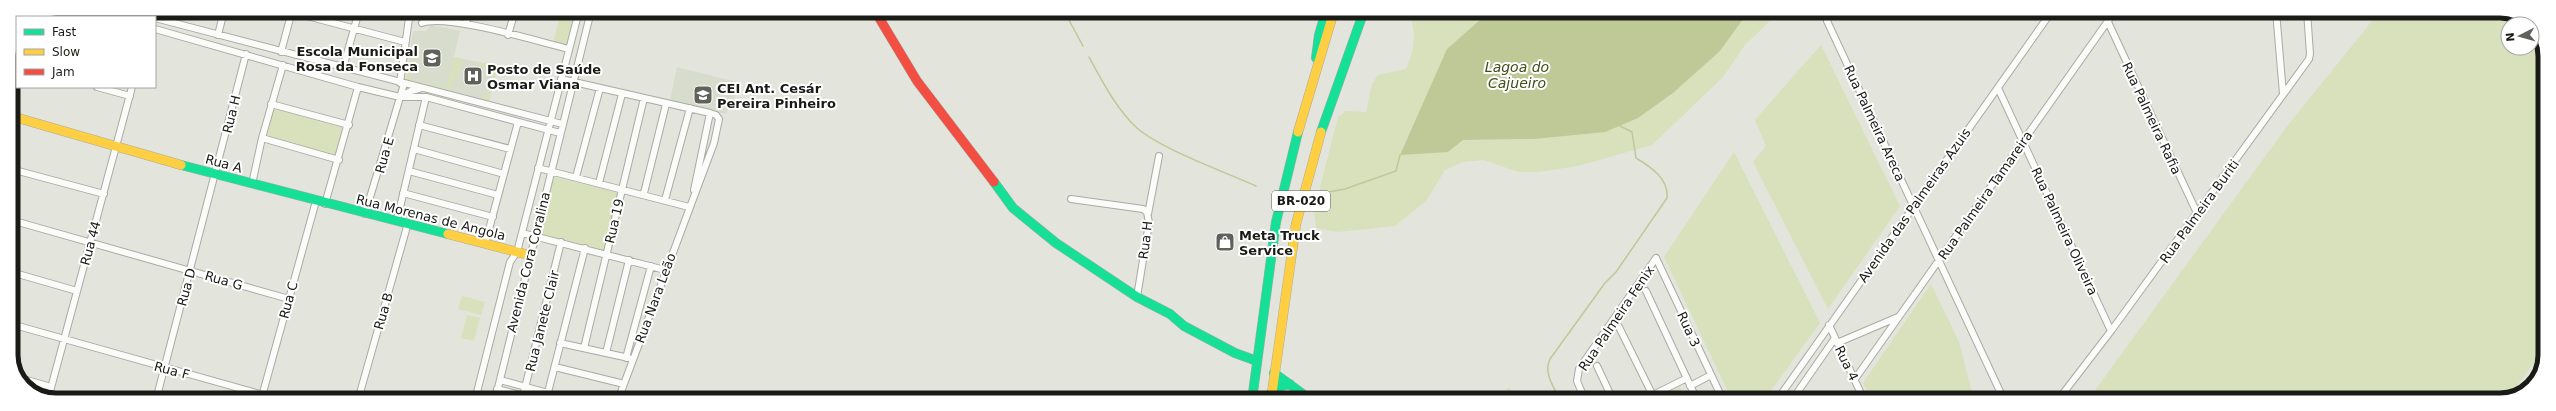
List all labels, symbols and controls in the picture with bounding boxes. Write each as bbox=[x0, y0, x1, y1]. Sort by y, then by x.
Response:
legend bbox=[16, 16, 156, 88]
north arrow bbox=[2500, 16, 2540, 56]
text: Fast bbox=[52, 25, 76, 39]
text: N bbox=[2504, 32, 2517, 42]
place label: Escola Municipal Rosa da Fonseca bbox=[296, 44, 418, 74]
text: Slow bbox=[52, 45, 80, 59]
school or university icon: Escola Municipal Rosa da Fonseca bbox=[421, 47, 443, 69]
water label: Lagoa do Cajueiro bbox=[1485, 59, 1549, 91]
street label: Rua Palmeira Rafia bbox=[2119, 60, 2184, 177]
place label: Posto de Saúde Osmar Viana bbox=[487, 62, 601, 92]
street label: Rua Palmeira Areca bbox=[1841, 63, 1908, 184]
text: Jam bbox=[51, 65, 75, 79]
hospital icon: Posto de Saúde Osmar Viana bbox=[462, 65, 484, 87]
place label: CEI Ant. Cesár Pereira Pinheiro bbox=[717, 81, 836, 111]
school or university icon: CEI Ant. Cesár Pereira Pinheiro bbox=[692, 84, 714, 106]
street label: Rua H bbox=[220, 94, 243, 135]
street label: Avenida das Palmeiras Azuis bbox=[1855, 125, 1974, 285]
street label: Rua Palmeira Tamareira bbox=[1935, 128, 2036, 263]
street label: Rua E bbox=[372, 135, 397, 175]
street label: Rua A bbox=[204, 151, 244, 176]
street label: Rua Palmeira Buriti bbox=[2157, 157, 2242, 266]
street label: Rua Palmeira Oliveira bbox=[2028, 165, 2101, 298]
street label: Avenida Cora Coralina bbox=[504, 190, 553, 334]
road number: BR-020 bbox=[1272, 191, 1330, 211]
street label: Rua Morenas de Angola bbox=[355, 192, 507, 243]
street label: Rua 19 bbox=[602, 197, 627, 245]
street label: Rua 44 bbox=[77, 219, 104, 267]
street label: Rua H bbox=[1136, 220, 1155, 260]
place label: Meta Truck Service bbox=[1239, 228, 1320, 258]
shop icon: Meta Truck Service bbox=[1214, 231, 1236, 253]
street label: Rua Nara Leão bbox=[632, 251, 679, 345]
street label: Rua Palmeira Fenix bbox=[1576, 263, 1657, 374]
street label: Rua D bbox=[174, 266, 199, 308]
street label: Rua G bbox=[203, 268, 245, 293]
street label: Rua Janete Clair bbox=[523, 268, 562, 373]
street label: Rua C bbox=[276, 280, 301, 320]
street label: Rua B bbox=[371, 291, 396, 331]
street label: Rua 3 bbox=[1674, 309, 1703, 349]
street label: Rua 4 bbox=[1832, 343, 1861, 383]
street label: Rua F bbox=[152, 359, 191, 382]

